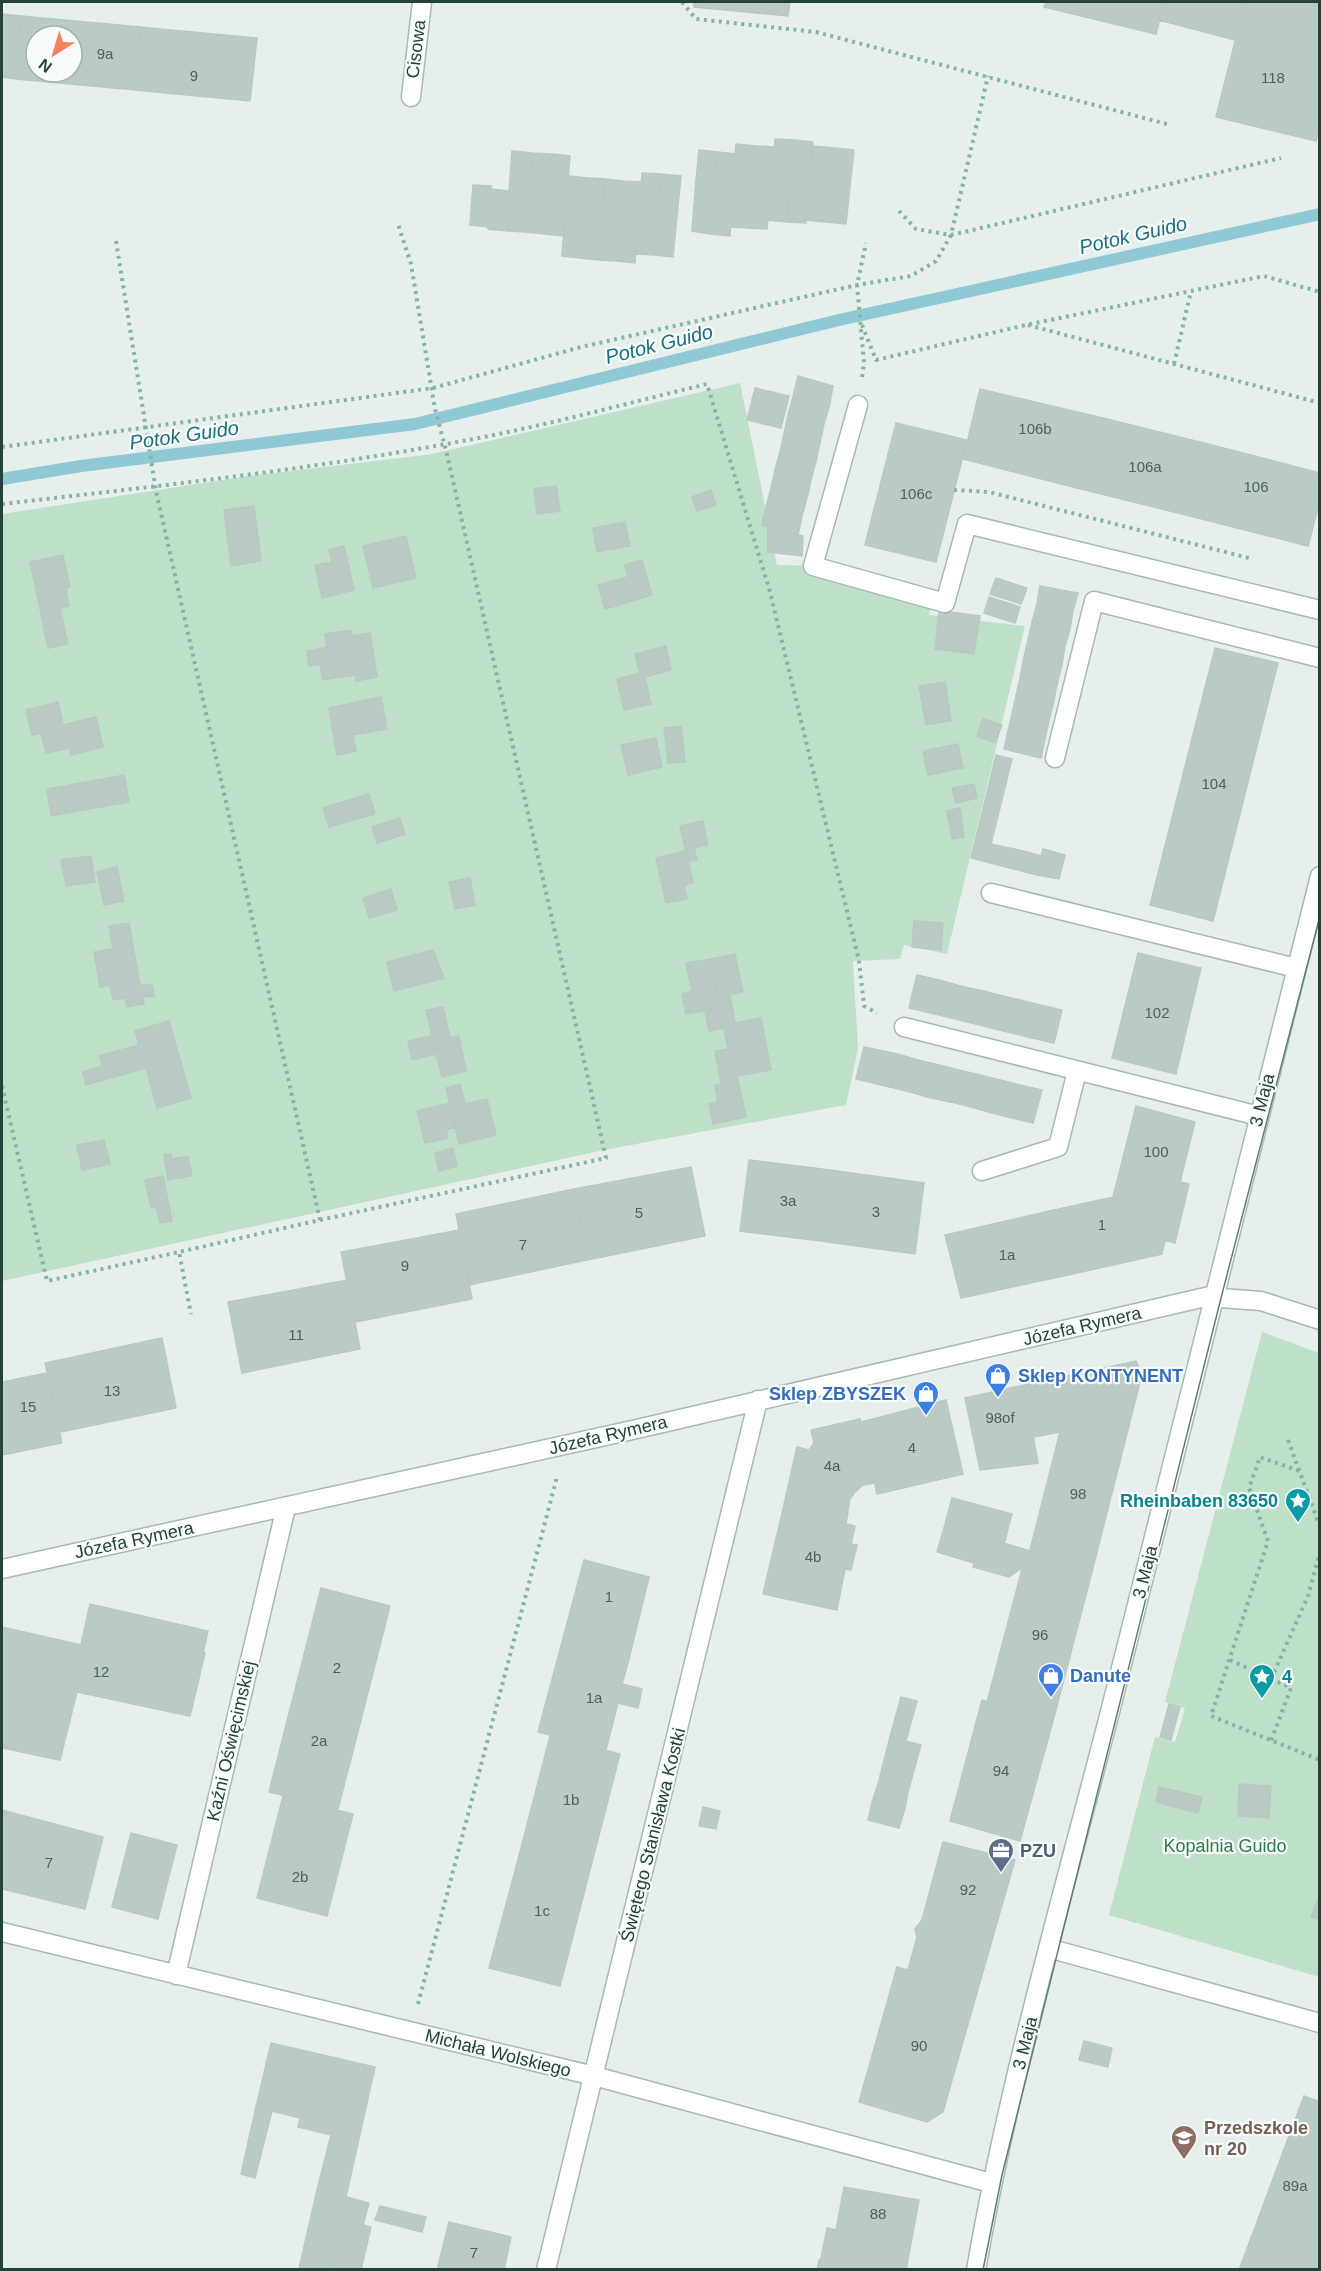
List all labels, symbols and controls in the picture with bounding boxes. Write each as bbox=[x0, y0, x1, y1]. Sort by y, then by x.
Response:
street label: Cisowa bbox=[402, 18, 430, 80]
north arrow bbox=[24, 24, 84, 84]
house number: 9a bbox=[97, 45, 114, 62]
text: N bbox=[36, 55, 55, 76]
house number: 9 bbox=[190, 67, 198, 84]
house number: 118 bbox=[1261, 69, 1285, 86]
water label: Potok Guido bbox=[1077, 212, 1189, 258]
water label: Potok Guido bbox=[603, 320, 715, 368]
water label: Potok Guido bbox=[128, 416, 240, 454]
house number: 106b bbox=[1018, 420, 1052, 437]
house number: 106a bbox=[1128, 458, 1162, 475]
house number: 106 bbox=[1243, 478, 1269, 495]
house number: 106c bbox=[900, 485, 933, 502]
house number: 104 bbox=[1201, 775, 1227, 792]
house number: 102 bbox=[1144, 1004, 1170, 1021]
street label: 3 Maja bbox=[1246, 1070, 1278, 1129]
house number: 100 bbox=[1143, 1143, 1169, 1160]
house number: 3a bbox=[780, 1192, 797, 1209]
house number: 3 bbox=[872, 1203, 880, 1220]
house number: 5 bbox=[635, 1204, 643, 1221]
house number: 1 bbox=[1098, 1216, 1106, 1233]
house number: 7 bbox=[519, 1236, 527, 1253]
house number: 1a bbox=[999, 1246, 1016, 1263]
house number: 9 bbox=[401, 1257, 409, 1274]
street label: Józefa Rymera bbox=[1021, 1302, 1144, 1349]
house number: 11 bbox=[288, 1326, 304, 1343]
shop icon: Sklep KONTYNENT bbox=[983, 1361, 1013, 1399]
place label: Sklep KONTYNENT bbox=[1018, 1366, 1183, 1386]
shop icon: Sklep ZBYSZEK bbox=[911, 1379, 941, 1417]
house number: 13 bbox=[104, 1382, 120, 1399]
place label: Sklep ZBYSZEK bbox=[769, 1384, 906, 1404]
house number: 15 bbox=[20, 1398, 36, 1415]
house number: 98of bbox=[985, 1409, 1015, 1426]
street label: Józefa Rymera bbox=[547, 1411, 670, 1458]
house number: 4 bbox=[908, 1439, 916, 1456]
house number: 4a bbox=[824, 1457, 841, 1474]
house number: 98 bbox=[1070, 1485, 1086, 1502]
place icon: Rheinbaben 83650 bbox=[1283, 1486, 1313, 1524]
place label: Rheinbaben 83650 bbox=[1120, 1491, 1278, 1511]
street label: Józefa Rymera bbox=[73, 1517, 196, 1562]
street label: 3 Maja bbox=[1129, 1542, 1161, 1601]
house number: 4b bbox=[805, 1548, 821, 1565]
house number: 1 bbox=[605, 1588, 613, 1605]
house number: 96 bbox=[1032, 1626, 1048, 1643]
street label: Kaźni Oświęcimskiej bbox=[203, 1659, 259, 1823]
house number: 2 bbox=[333, 1659, 341, 1676]
shop icon: Danute bbox=[1036, 1661, 1066, 1699]
place icon: 4 bbox=[1247, 1662, 1277, 1700]
house number: 12 bbox=[93, 1663, 109, 1680]
place label: Danute bbox=[1070, 1666, 1131, 1686]
place label: 4 bbox=[1282, 1667, 1292, 1687]
house number: 1a bbox=[586, 1689, 603, 1706]
street label: Świętego Stanisława Kostki bbox=[616, 1726, 689, 1944]
house number: 2a bbox=[311, 1732, 328, 1749]
house number: 94 bbox=[993, 1762, 1009, 1779]
house number: 1b bbox=[563, 1791, 579, 1808]
office icon: PZU bbox=[986, 1836, 1016, 1874]
park label: Kopalnia Guido bbox=[1163, 1836, 1287, 1856]
place label: PZU bbox=[1020, 1841, 1056, 1861]
house number: 7 bbox=[45, 1854, 53, 1871]
house number: 2b bbox=[292, 1868, 308, 1885]
house number: 92 bbox=[960, 1881, 976, 1898]
house number: 1c bbox=[534, 1902, 550, 1919]
street label: 3 Maja bbox=[1009, 2013, 1041, 2072]
street label: Michała Wolskiego bbox=[423, 2025, 573, 2081]
house number: 90 bbox=[911, 2037, 927, 2054]
place label: Przedszkole nr 20 bbox=[1204, 2118, 1308, 2159]
school or university icon: Przedszkole nr 20 bbox=[1169, 2123, 1199, 2161]
house number: 89a bbox=[1282, 2177, 1308, 2194]
house number: 88 bbox=[870, 2205, 886, 2222]
house number: 7 bbox=[470, 2244, 478, 2261]

